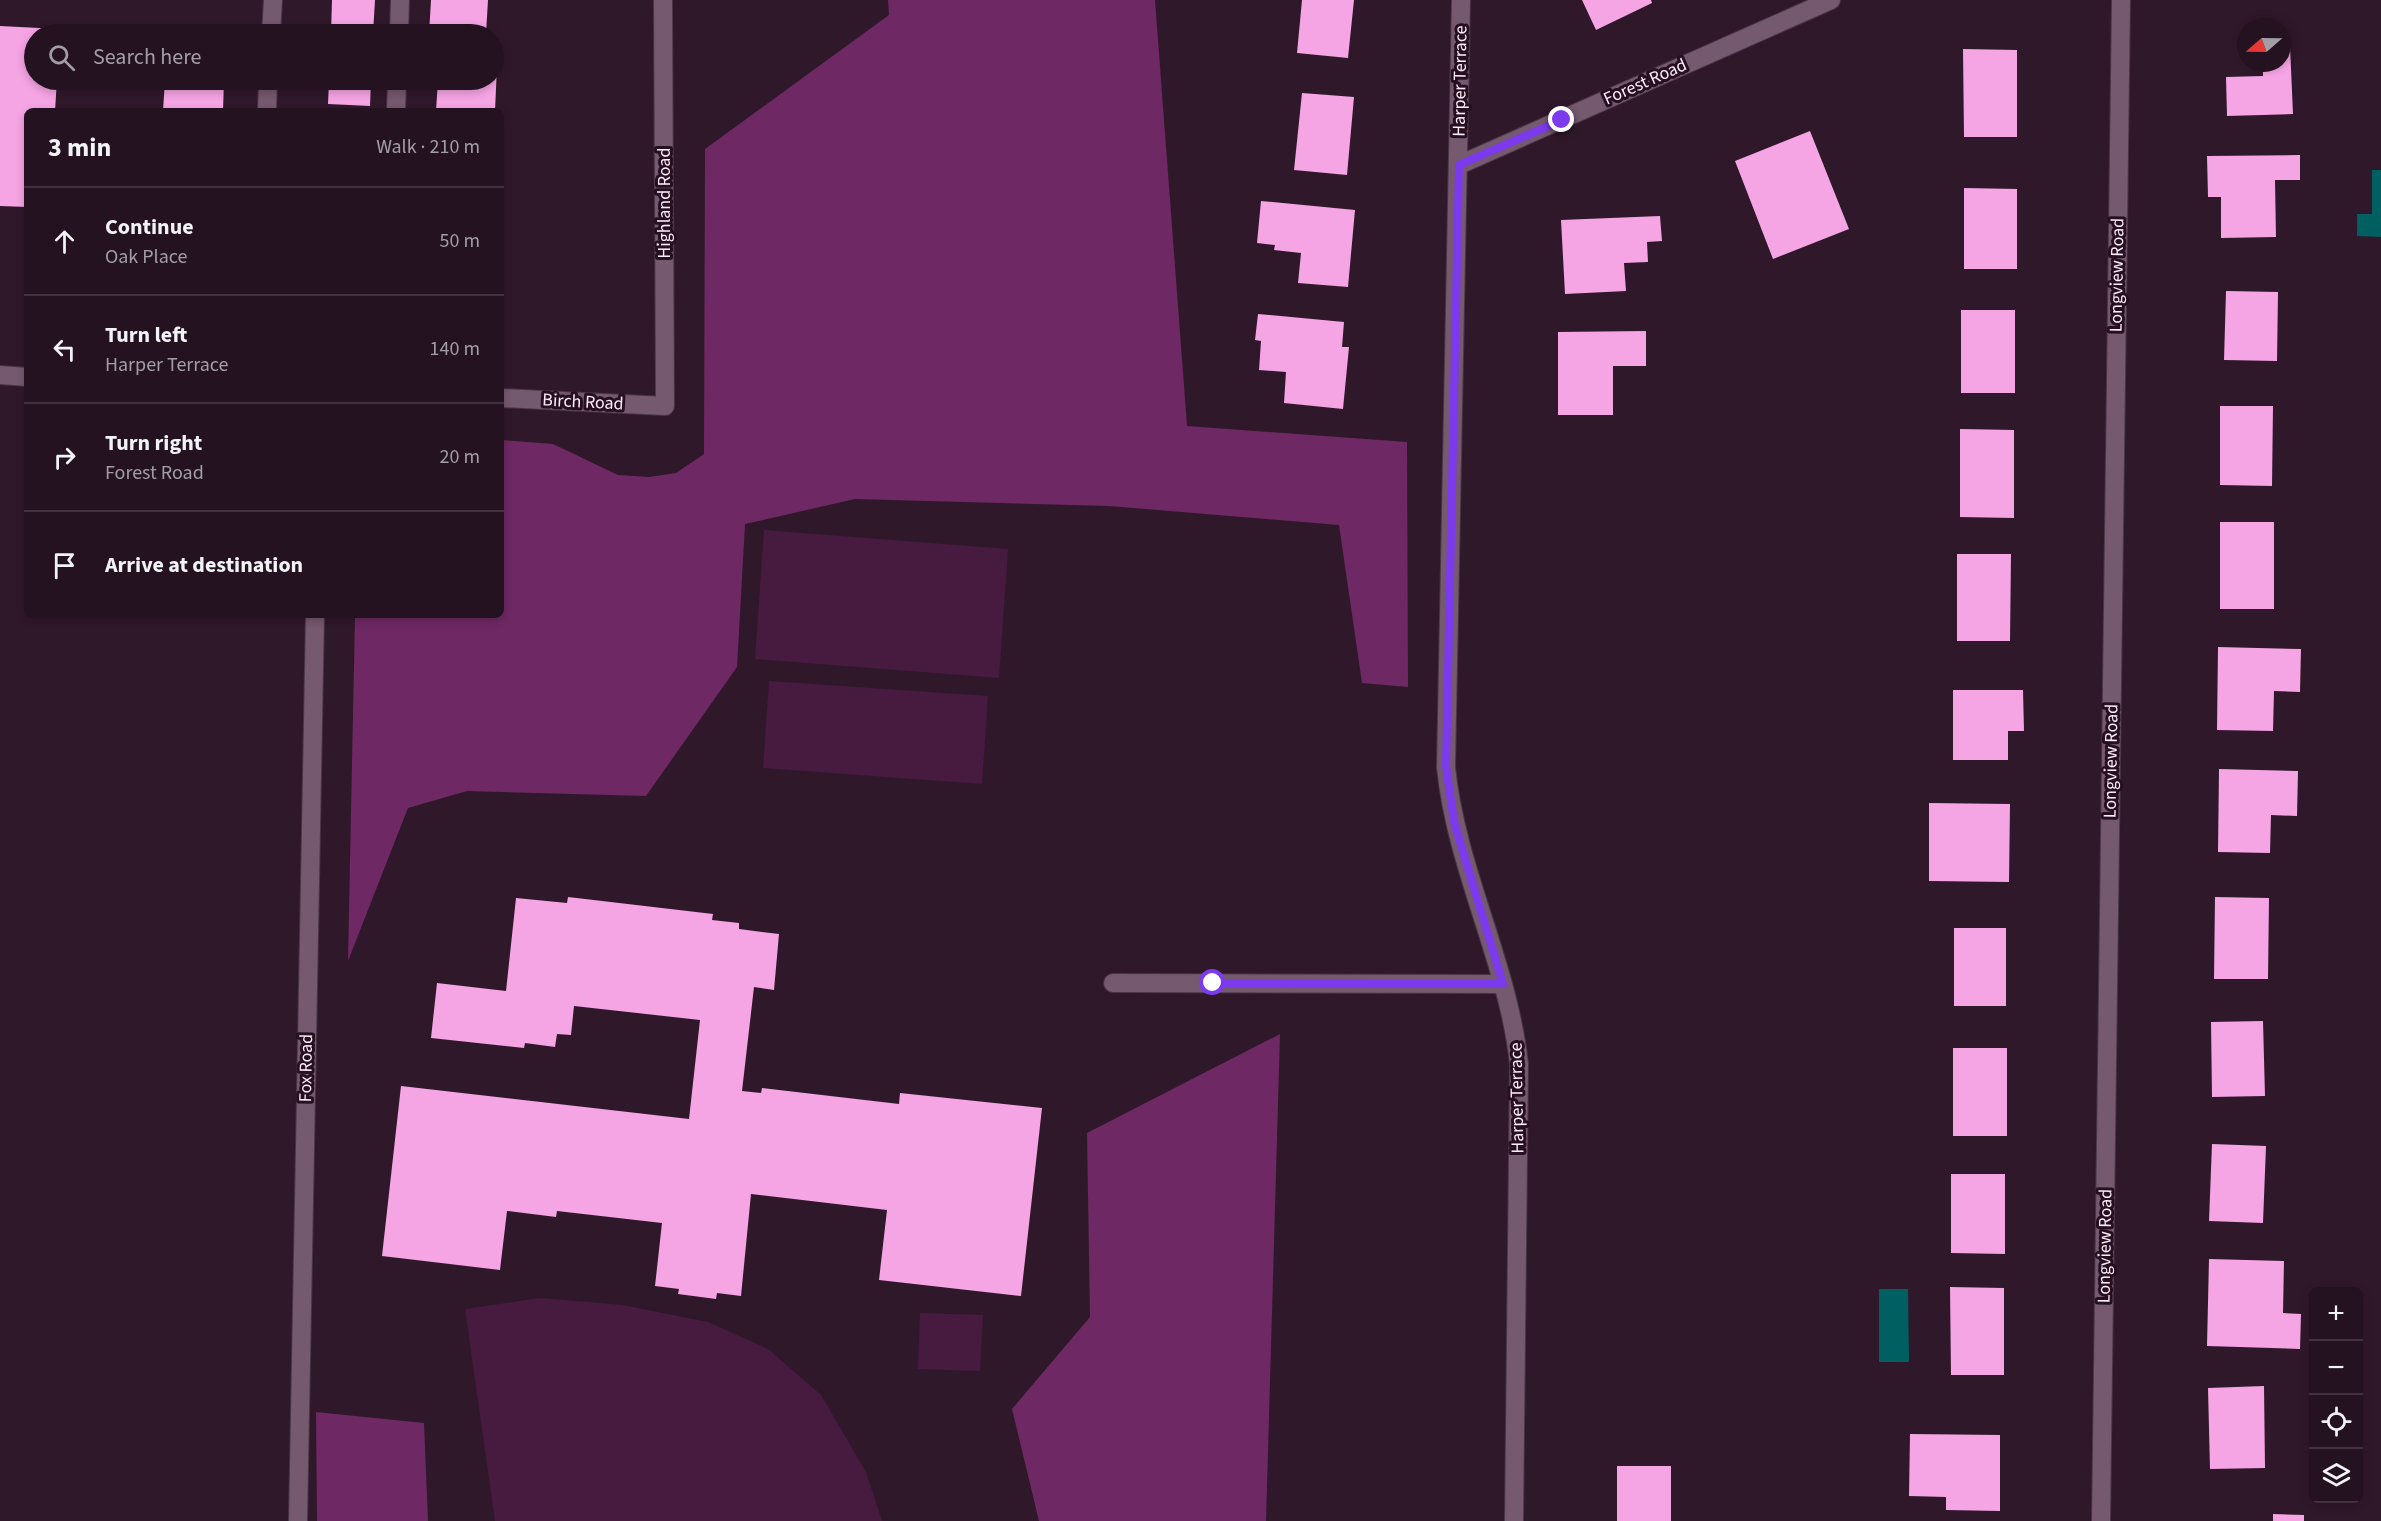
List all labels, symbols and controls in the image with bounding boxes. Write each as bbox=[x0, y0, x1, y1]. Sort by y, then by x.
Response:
north arrow bbox=[2237, 18, 2291, 72]
search box bbox=[24, 24, 504, 90]
street label: Harper Terrace bbox=[1447, 25, 1473, 137]
icon: search bbox=[45, 41, 78, 74]
text: Search here bbox=[93, 41, 201, 73]
street label: Forest Road bbox=[1599, 52, 1691, 112]
route end bbox=[1548, 106, 1574, 132]
text: 3 min bbox=[48, 129, 111, 166]
text: Walk · 210 m bbox=[376, 133, 480, 161]
street label: Highland Road bbox=[652, 148, 677, 258]
text: Continue bbox=[105, 211, 194, 243]
street label: Longview Road bbox=[2104, 218, 2130, 332]
icon: ahead bbox=[48, 225, 81, 258]
text: 50 m bbox=[440, 227, 480, 255]
text: Oak Place bbox=[105, 243, 187, 271]
text: Turn left bbox=[105, 319, 187, 351]
icon: left bbox=[48, 333, 81, 366]
text: 140 m bbox=[430, 335, 480, 363]
text: Harper Terrace bbox=[105, 351, 228, 379]
street label: Birch Road bbox=[542, 387, 624, 417]
text: Turn right bbox=[105, 427, 202, 459]
icon: right bbox=[48, 441, 81, 474]
text: 20 m bbox=[440, 443, 480, 471]
text: Forest Road bbox=[105, 459, 204, 487]
icon: arrive bbox=[48, 549, 81, 582]
text: Arrive at destination bbox=[105, 549, 303, 581]
street label: Longview Road bbox=[2098, 704, 2124, 818]
route start bbox=[1199, 969, 1225, 995]
street label: Fox Road bbox=[293, 1034, 319, 1102]
street label: Harper Terrace bbox=[1504, 1042, 1530, 1154]
street label: Longview Road bbox=[2092, 1189, 2118, 1303]
map controls bbox=[2309, 1287, 2363, 1503]
button: + bbox=[2309, 1287, 2363, 1341]
button: − bbox=[2309, 1341, 2363, 1395]
button: locate bbox=[2309, 1395, 2363, 1449]
button: layers bbox=[2309, 1449, 2363, 1503]

